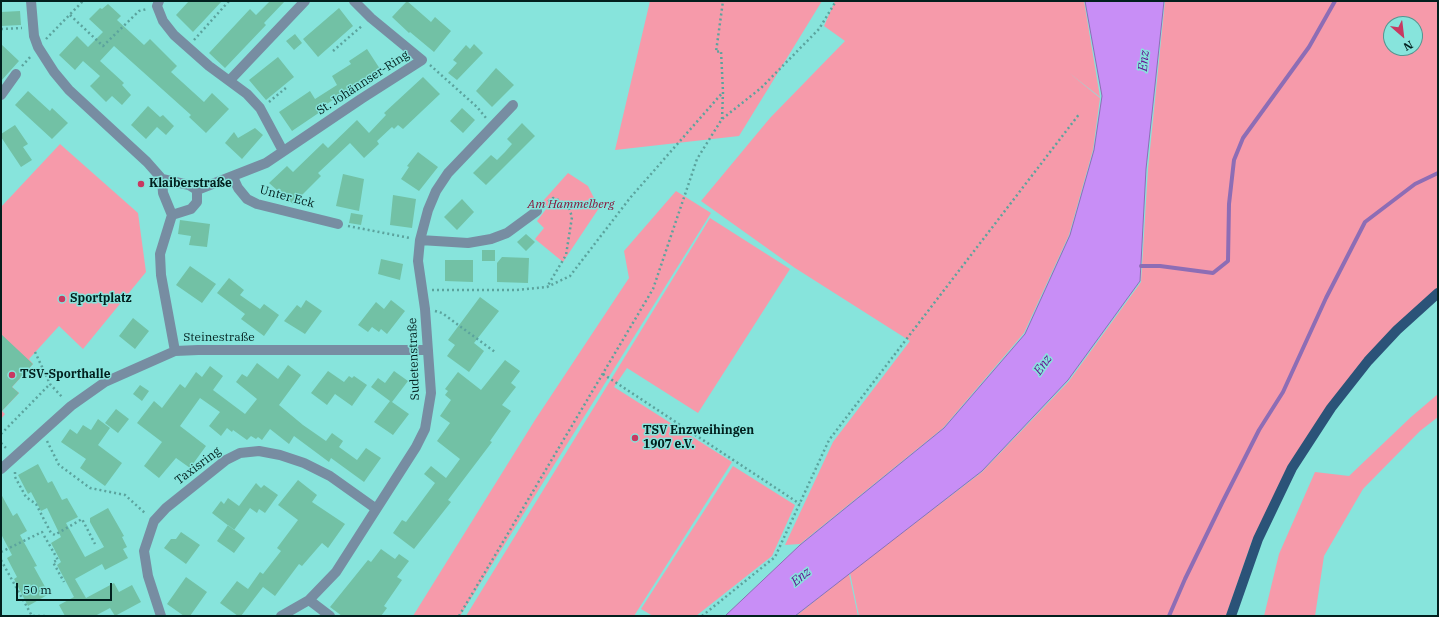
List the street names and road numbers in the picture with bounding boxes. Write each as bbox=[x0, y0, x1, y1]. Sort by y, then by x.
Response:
street label: St. Johännser-Ring bbox=[314, 48, 412, 118]
street label: Unter Eck bbox=[258, 183, 316, 211]
street label: Sudetenstraße bbox=[405, 317, 423, 401]
street label: Steinestraße bbox=[183, 331, 255, 345]
street label: Taxisring bbox=[172, 444, 224, 488]

